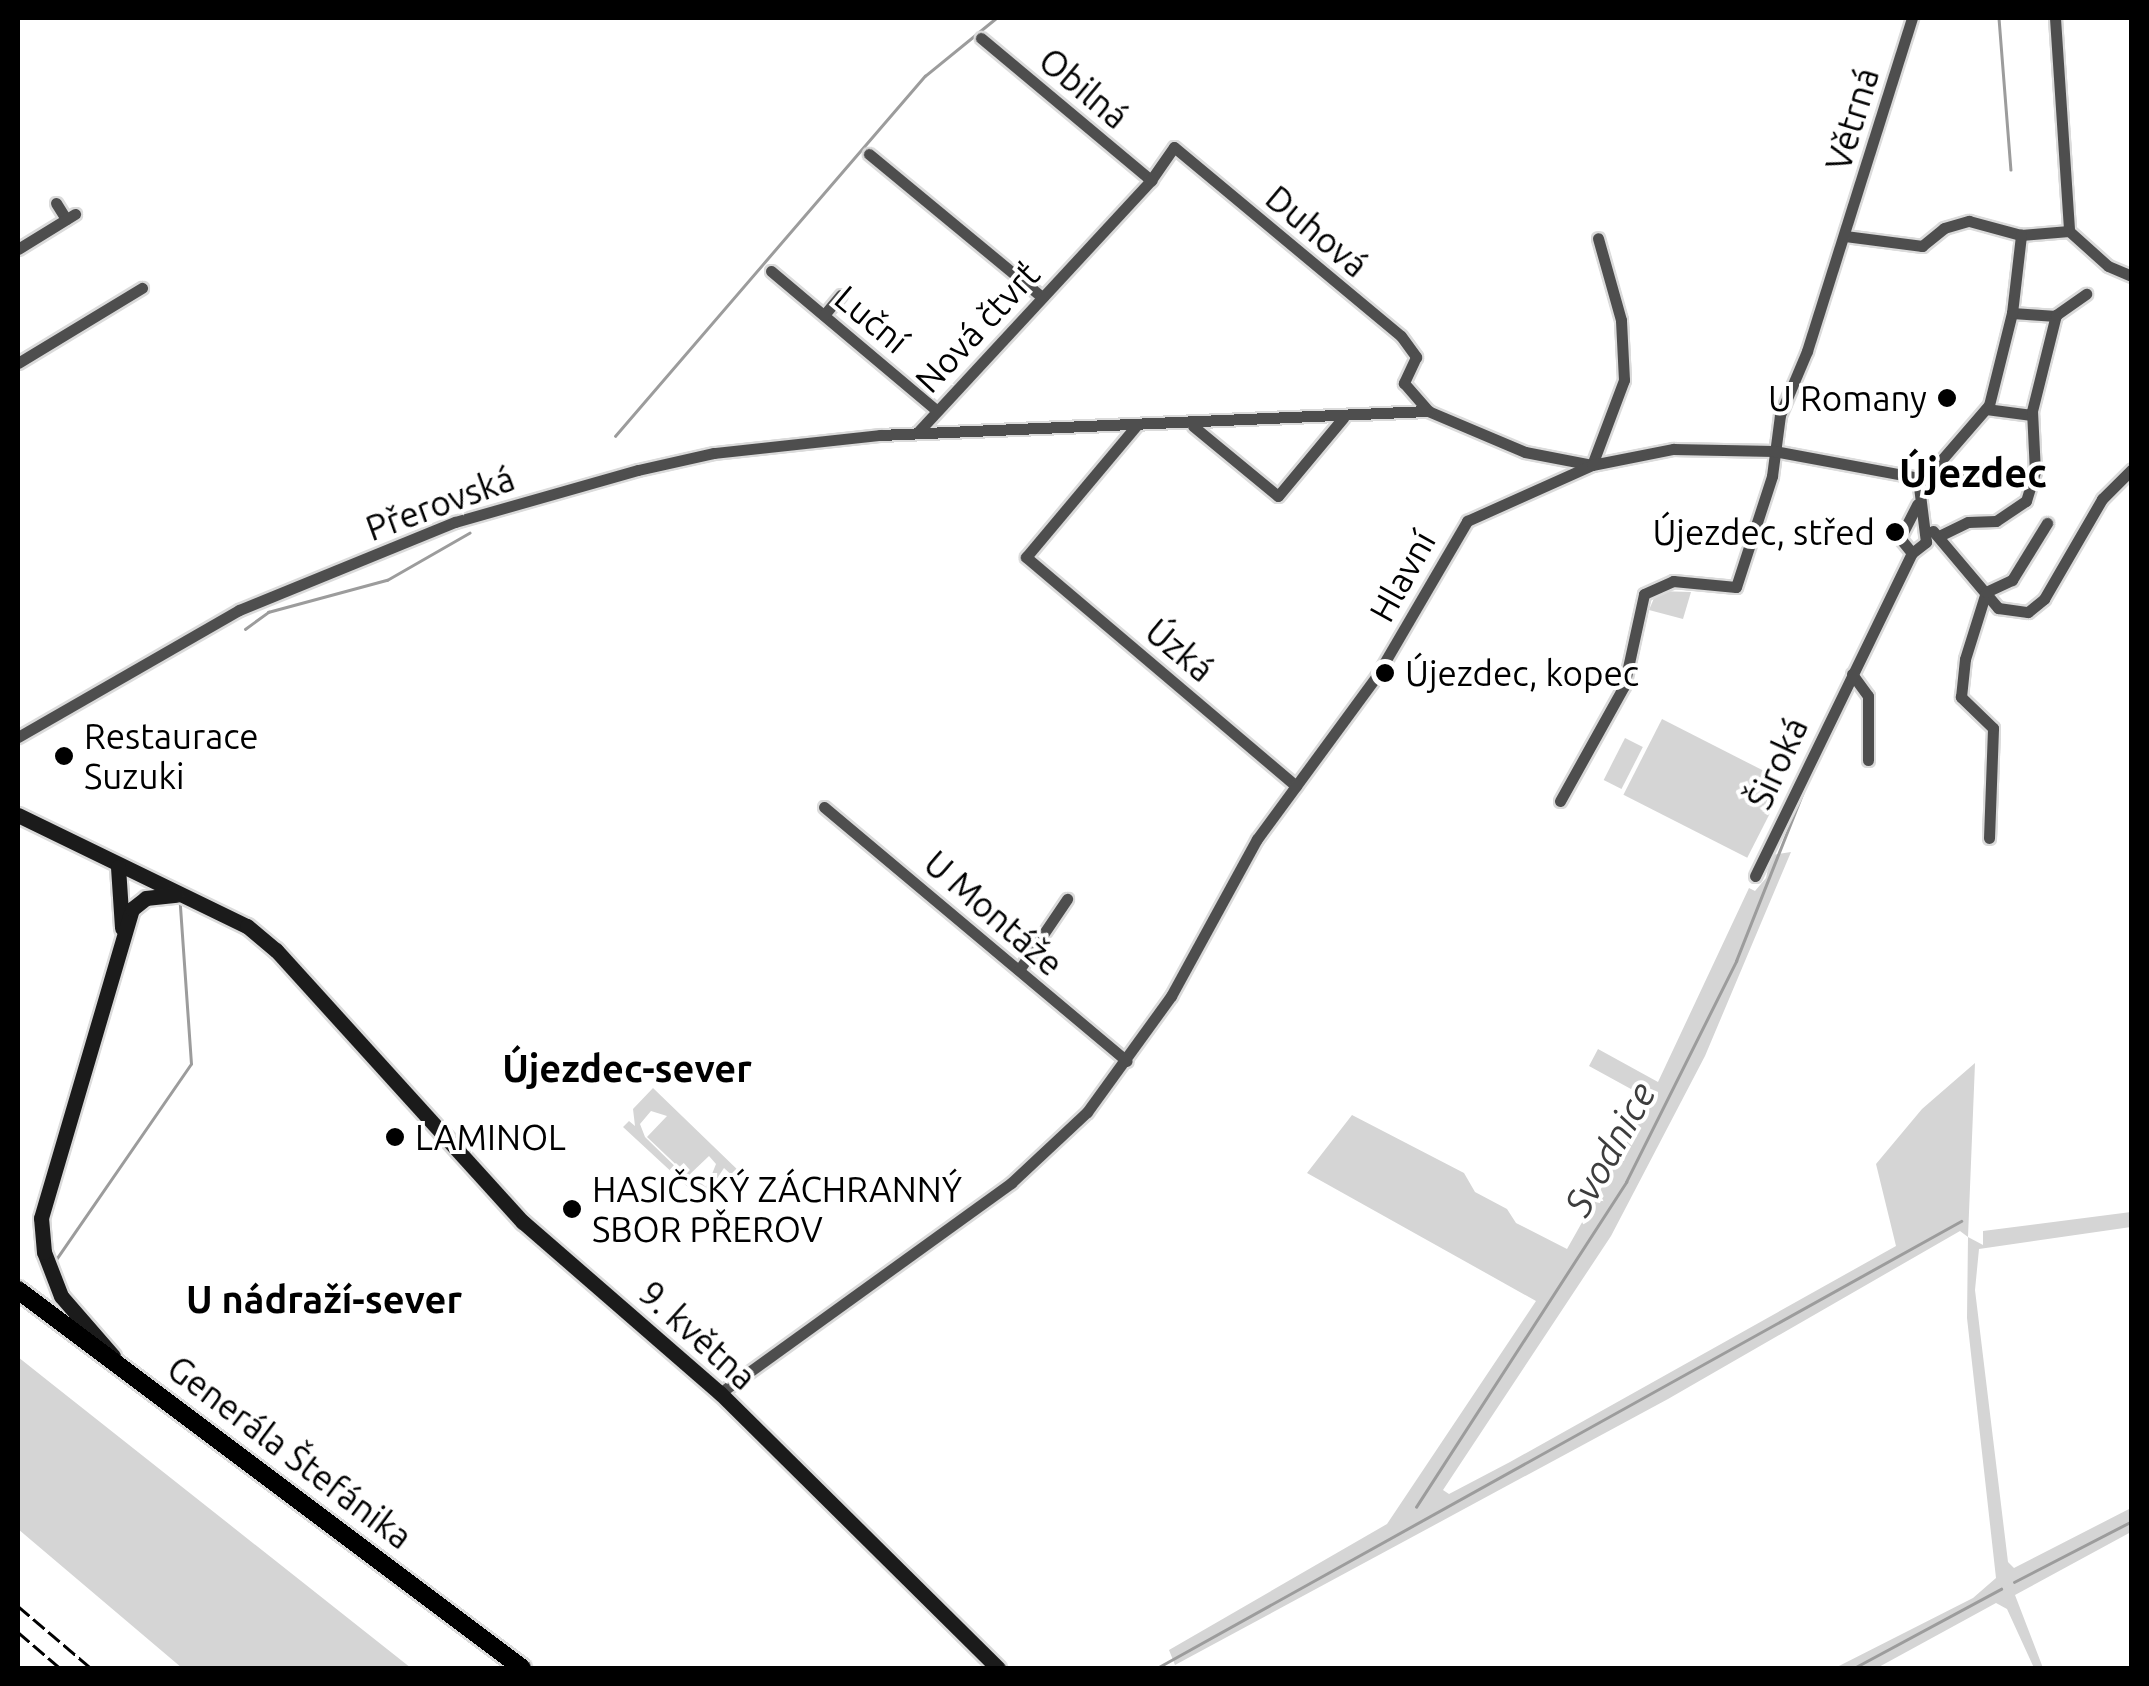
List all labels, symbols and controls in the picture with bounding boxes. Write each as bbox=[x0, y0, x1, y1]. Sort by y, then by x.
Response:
street label: Obilná bbox=[1031, 39, 1137, 137]
street label: Větrná bbox=[1817, 63, 1887, 175]
street label: Duhová bbox=[1257, 176, 1377, 286]
street label: Nová čtvrť bbox=[906, 253, 1048, 401]
street label: Luční bbox=[827, 276, 917, 362]
place label: U Romany bbox=[1768, 377, 1927, 419]
marker: U Romany bbox=[1936, 387, 1958, 409]
district label: Újezdec bbox=[1899, 449, 2047, 497]
street label: Přerovská bbox=[360, 457, 520, 549]
place label: Újezdec, střed bbox=[1652, 511, 1875, 553]
marker: Újezdec, střed bbox=[1884, 521, 1906, 543]
street label: Hlavní bbox=[1360, 523, 1444, 629]
street label: Úzká bbox=[1138, 610, 1222, 690]
place label: Újezdec, kopec bbox=[1405, 652, 1639, 694]
marker: Újezdec, kopec bbox=[1374, 662, 1396, 684]
street label: Široká bbox=[1738, 711, 1816, 815]
place label: Restaurace Suzuki bbox=[84, 715, 259, 797]
marker: Restaurace Suzuki bbox=[53, 745, 75, 767]
street label: U Montáže bbox=[916, 842, 1072, 984]
district label: Újezdec-sever bbox=[502, 1046, 752, 1092]
water label: Svodnice bbox=[1555, 1074, 1665, 1224]
place label: LAMINOL bbox=[415, 1116, 566, 1158]
marker: LAMINOL bbox=[384, 1126, 406, 1148]
place label: HASIČSKÝ ZÁCHRANNÝ SBOR PŘEROV bbox=[592, 1168, 962, 1250]
marker: HASIČSKÝ ZÁCHRANNÝ SBOR PŘEROV bbox=[561, 1198, 583, 1220]
street label: 9. května bbox=[631, 1272, 765, 1398]
district label: U nádraží-sever bbox=[186, 1277, 462, 1323]
street label: Generála Štefánika bbox=[160, 1346, 420, 1558]

